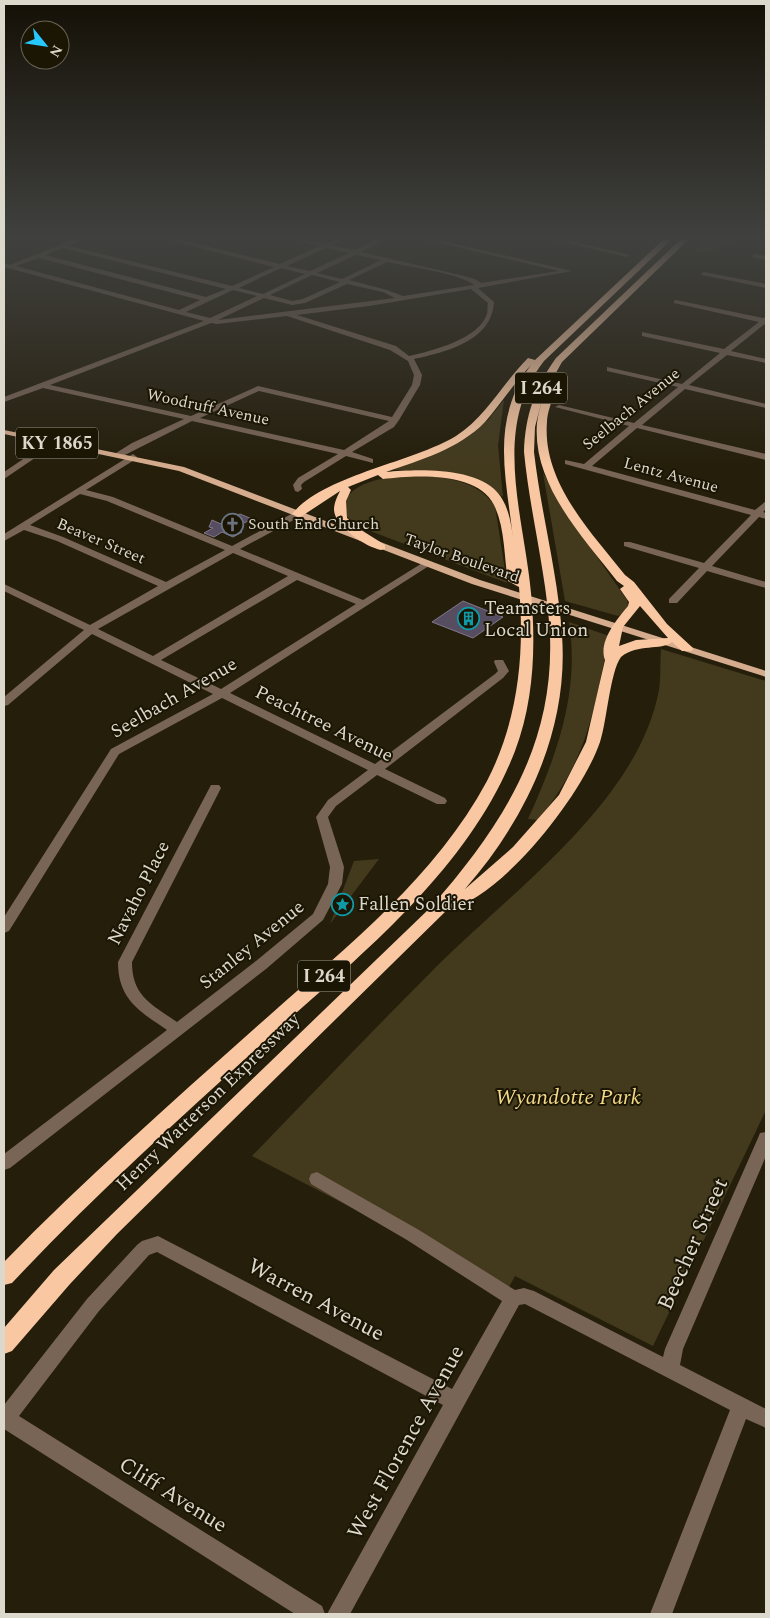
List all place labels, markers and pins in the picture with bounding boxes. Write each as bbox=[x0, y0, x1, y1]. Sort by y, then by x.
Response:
church icon: South End Church bbox=[220, 512, 244, 536]
place label: South End Church bbox=[248, 512, 379, 536]
place label: Teamsters Local Union bbox=[484, 594, 588, 645]
building icon: Teamsters Local Union bbox=[456, 607, 480, 631]
place label: Fallen Soldier bbox=[358, 890, 475, 919]
place icon: Fallen Soldier bbox=[330, 892, 354, 916]

